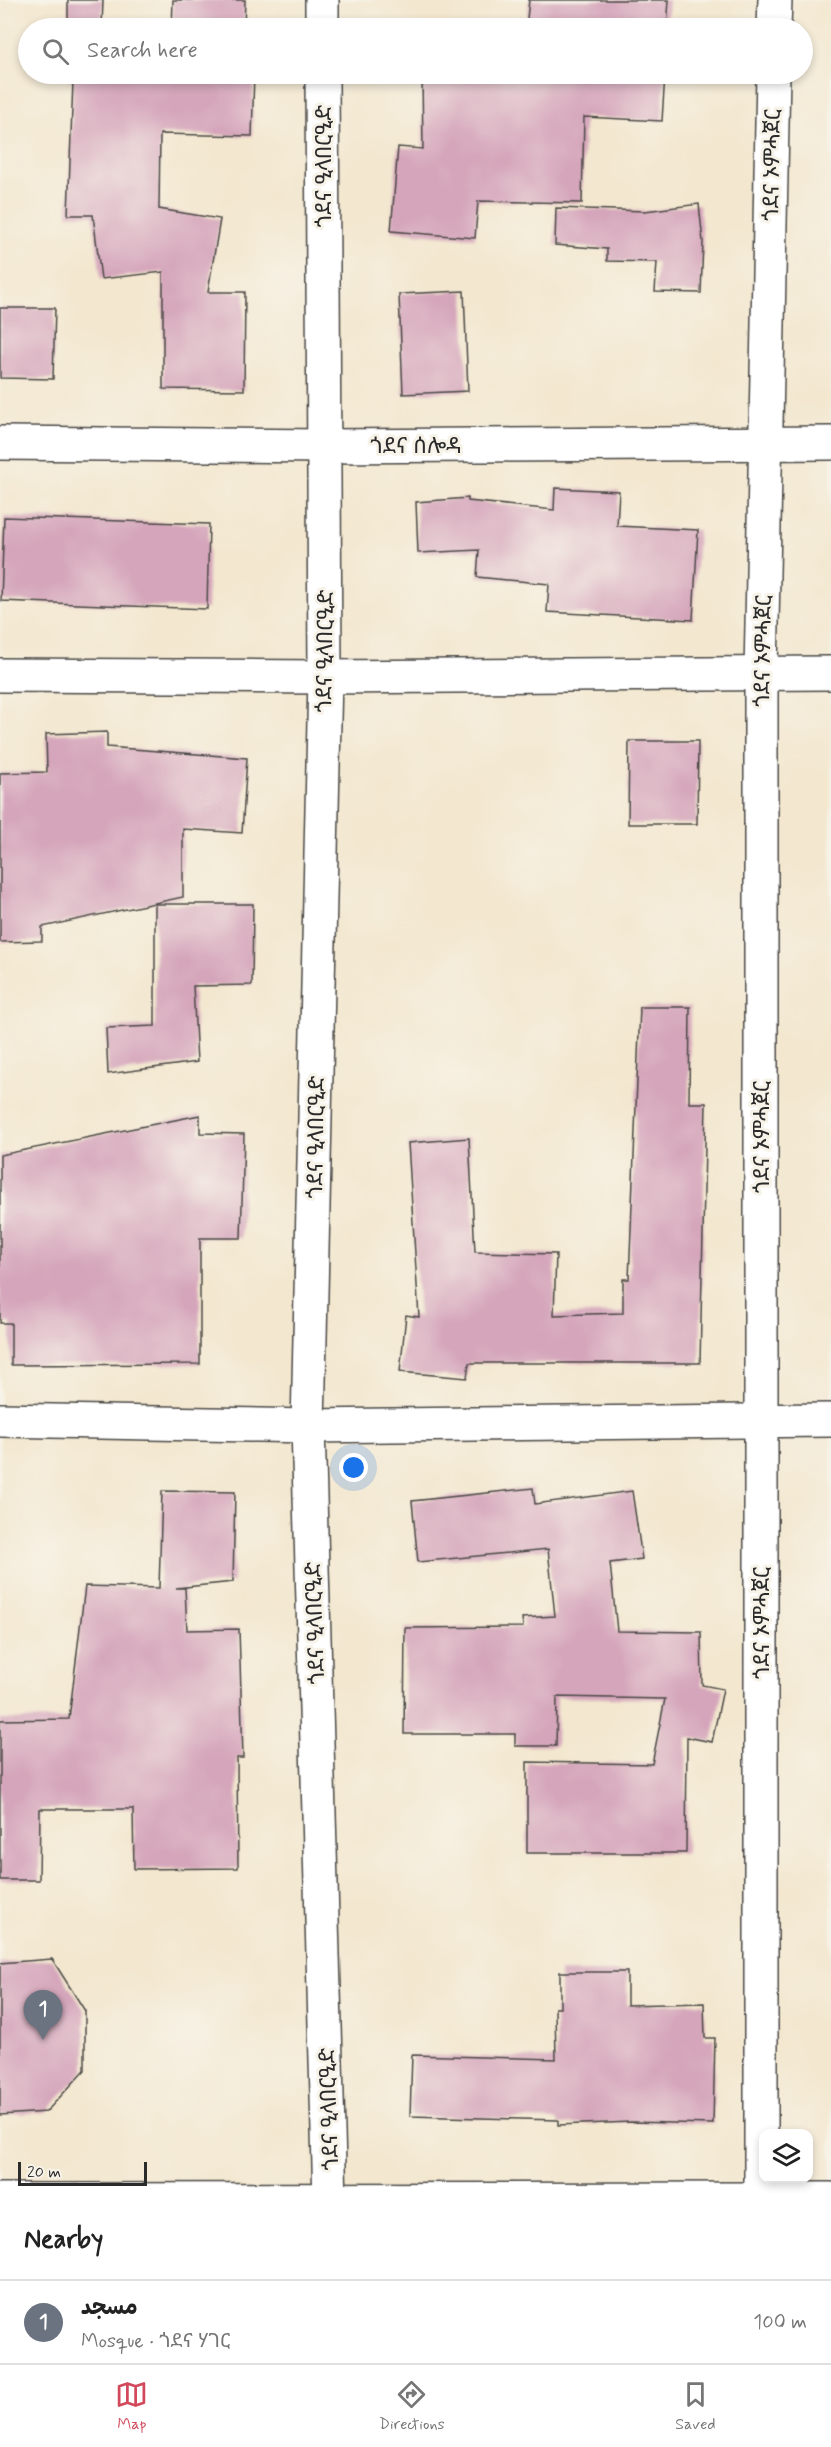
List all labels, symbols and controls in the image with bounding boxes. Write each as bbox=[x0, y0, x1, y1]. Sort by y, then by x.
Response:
search box bbox=[18, 18, 813, 84]
icon: search bbox=[39, 35, 72, 68]
text: Search here bbox=[87, 37, 198, 65]
street label: ጎደና ዒላበርዒድ bbox=[311, 104, 339, 227]
street label: ጎደና ኦምሓጀር bbox=[758, 109, 788, 221]
street label: ጎደና ሰሎዳ bbox=[370, 433, 462, 461]
street label: ጎደና ዒላበርዒድ bbox=[311, 589, 341, 713]
street label: ጎደና ኦምሓጀር bbox=[749, 595, 779, 707]
street label: ጎደና ዒላበርዒድ bbox=[302, 1075, 332, 1199]
street label: ጎደና ኦምሓጀር bbox=[749, 1081, 777, 1193]
your location bbox=[339, 1453, 368, 1482]
street label: ጎደና ዒላበርዒድ bbox=[300, 1561, 332, 1685]
street label: ጎደና ኦምሓጀር bbox=[749, 1567, 777, 1679]
pin: 1 bbox=[24, 1990, 63, 2040]
street label: ጎደና ዒላበርዒድ bbox=[314, 2047, 346, 2171]
map controls bbox=[759, 2129, 813, 2183]
button: layers bbox=[759, 2129, 813, 2183]
scale bar bbox=[18, 2159, 147, 2186]
text: 20 m bbox=[27, 2162, 61, 2183]
text: Nearby bbox=[24, 2223, 103, 2257]
text: مسجد bbox=[81, 2294, 137, 2322]
text: 1 bbox=[39, 2309, 48, 2336]
text: 100 m bbox=[753, 2309, 807, 2336]
text: Mosque · ጎደና ሃገር bbox=[81, 2328, 230, 2355]
tab: Map bbox=[115, 2378, 148, 2435]
tab: Directions bbox=[379, 2378, 445, 2435]
tab: Saved bbox=[675, 2378, 716, 2435]

